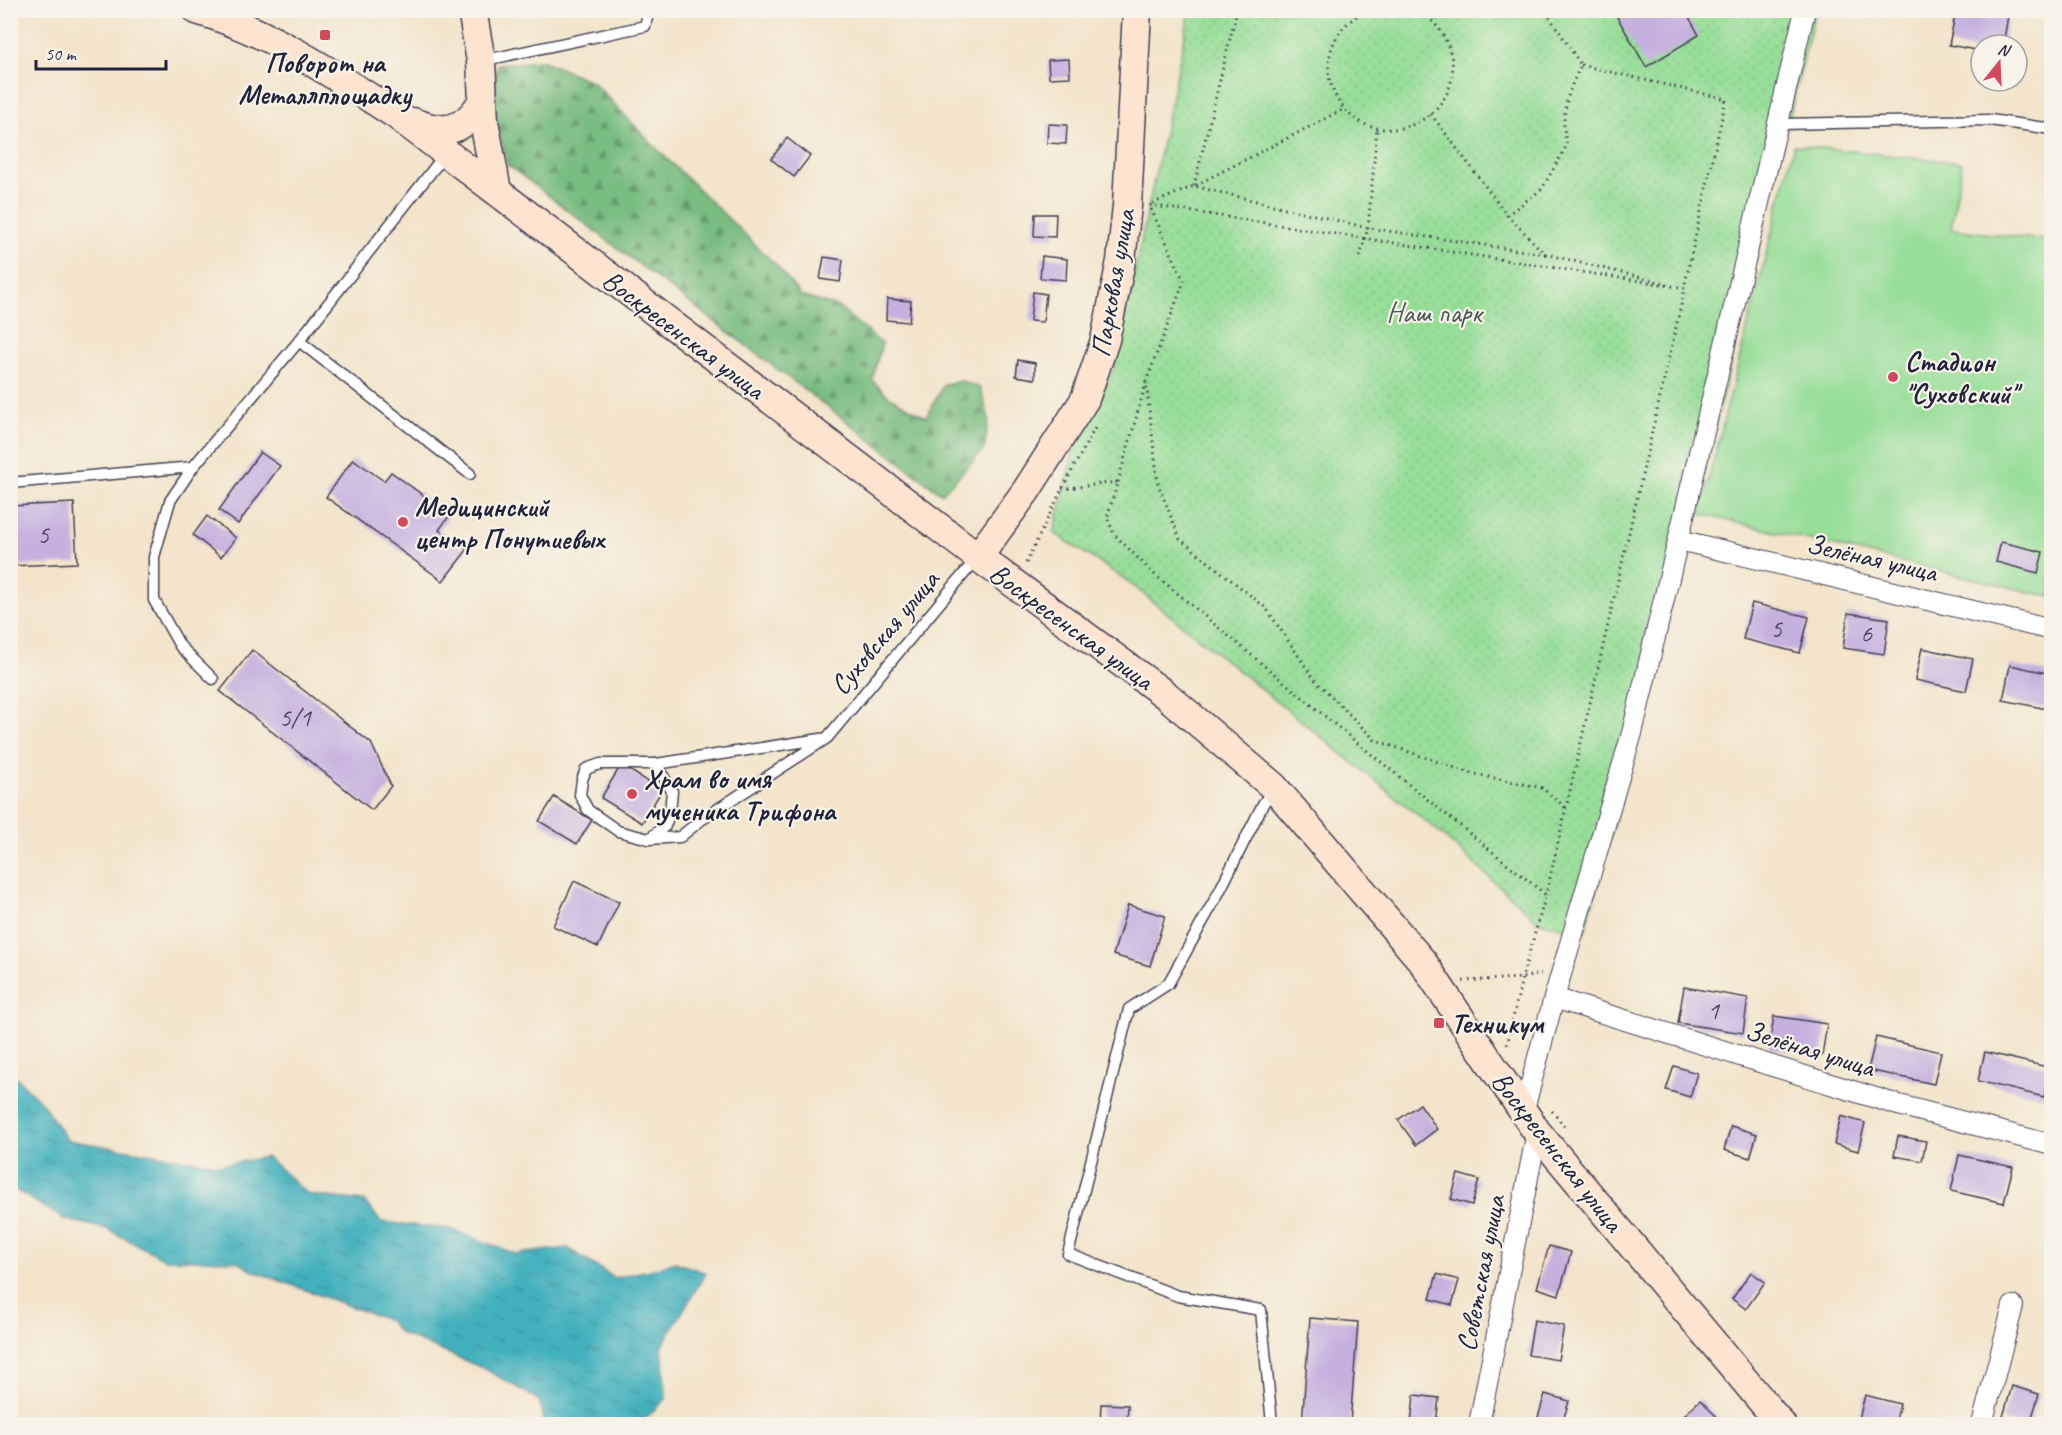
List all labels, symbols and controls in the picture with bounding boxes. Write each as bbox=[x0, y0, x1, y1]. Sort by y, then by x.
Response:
marker: Поворот на Металлплощадку bbox=[318, 28, 332, 42]
scale bar bbox=[36, 33, 166, 71]
north arrow bbox=[1969, 33, 2029, 93]
text: N bbox=[1996, 39, 2014, 62]
text: 50 m bbox=[45, 43, 78, 65]
place label: Поворот на Металлплощадку bbox=[239, 45, 413, 113]
street label: Парковая улица bbox=[1082, 205, 1143, 360]
street label: Воскресенская улица bbox=[596, 262, 773, 408]
park label: Наш парк bbox=[1386, 295, 1484, 330]
place label: Стадион "Суховский" bbox=[1905, 344, 2023, 411]
marker: Стадион "Суховский" bbox=[1886, 370, 1900, 384]
place label: Медицинский центр Понутиевых bbox=[415, 489, 606, 556]
marker: Медицинский центр Понутиевых bbox=[396, 515, 410, 529]
house number: 5 bbox=[37, 518, 50, 551]
street label: Зелёная улица bbox=[1803, 525, 1942, 590]
street label: Воскресенская улица bbox=[983, 555, 1162, 699]
street label: Суховская улица bbox=[822, 562, 948, 702]
house number: 5 bbox=[1770, 612, 1783, 645]
house number: 6 bbox=[1860, 617, 1873, 650]
house number: 5/1 bbox=[279, 701, 312, 734]
place label: Храм во имя мученика Трифона bbox=[644, 761, 837, 828]
marker: Храм во имя мученика Трифона bbox=[625, 787, 639, 801]
house number: 1 bbox=[1707, 994, 1720, 1027]
place label: Техникум bbox=[1451, 1006, 1545, 1041]
street label: Зелёная улица bbox=[1741, 1012, 1880, 1085]
marker: Техникум bbox=[1432, 1016, 1446, 1030]
street label: Воскресенская улица bbox=[1484, 1064, 1632, 1240]
street label: Советская улица bbox=[1448, 1190, 1513, 1354]

